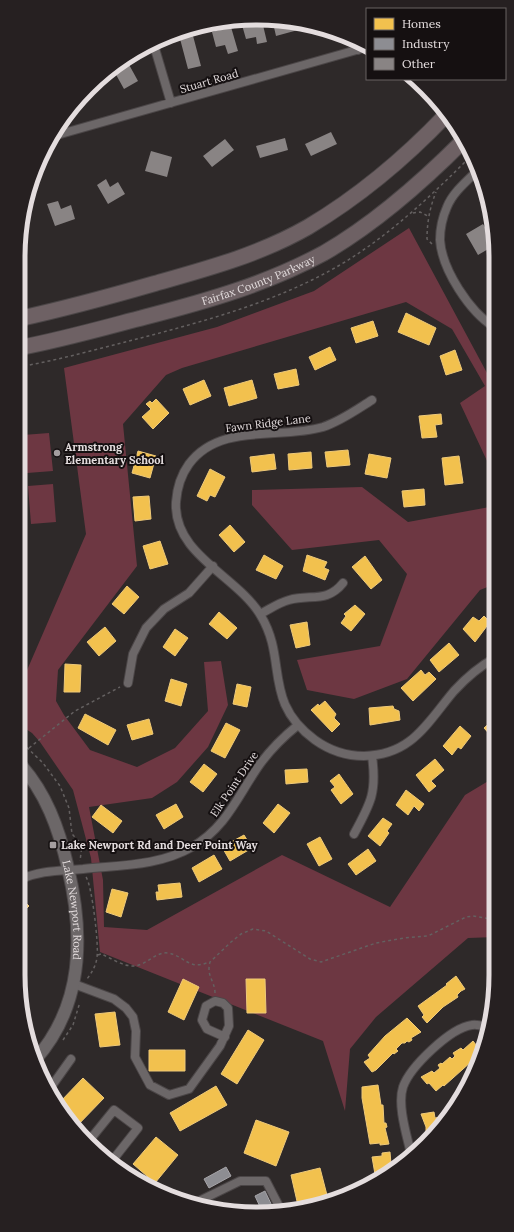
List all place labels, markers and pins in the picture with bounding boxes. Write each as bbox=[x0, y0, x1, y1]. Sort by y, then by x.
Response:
place label: Armstrong Elementary School bbox=[65, 440, 164, 467]
marker: Armstrong Elementary School bbox=[52, 448, 62, 458]
place label: Lake Newport Rd and Deer Point Way bbox=[61, 838, 259, 852]
marker: Lake Newport Rd and Deer Point Way bbox=[48, 840, 58, 850]

